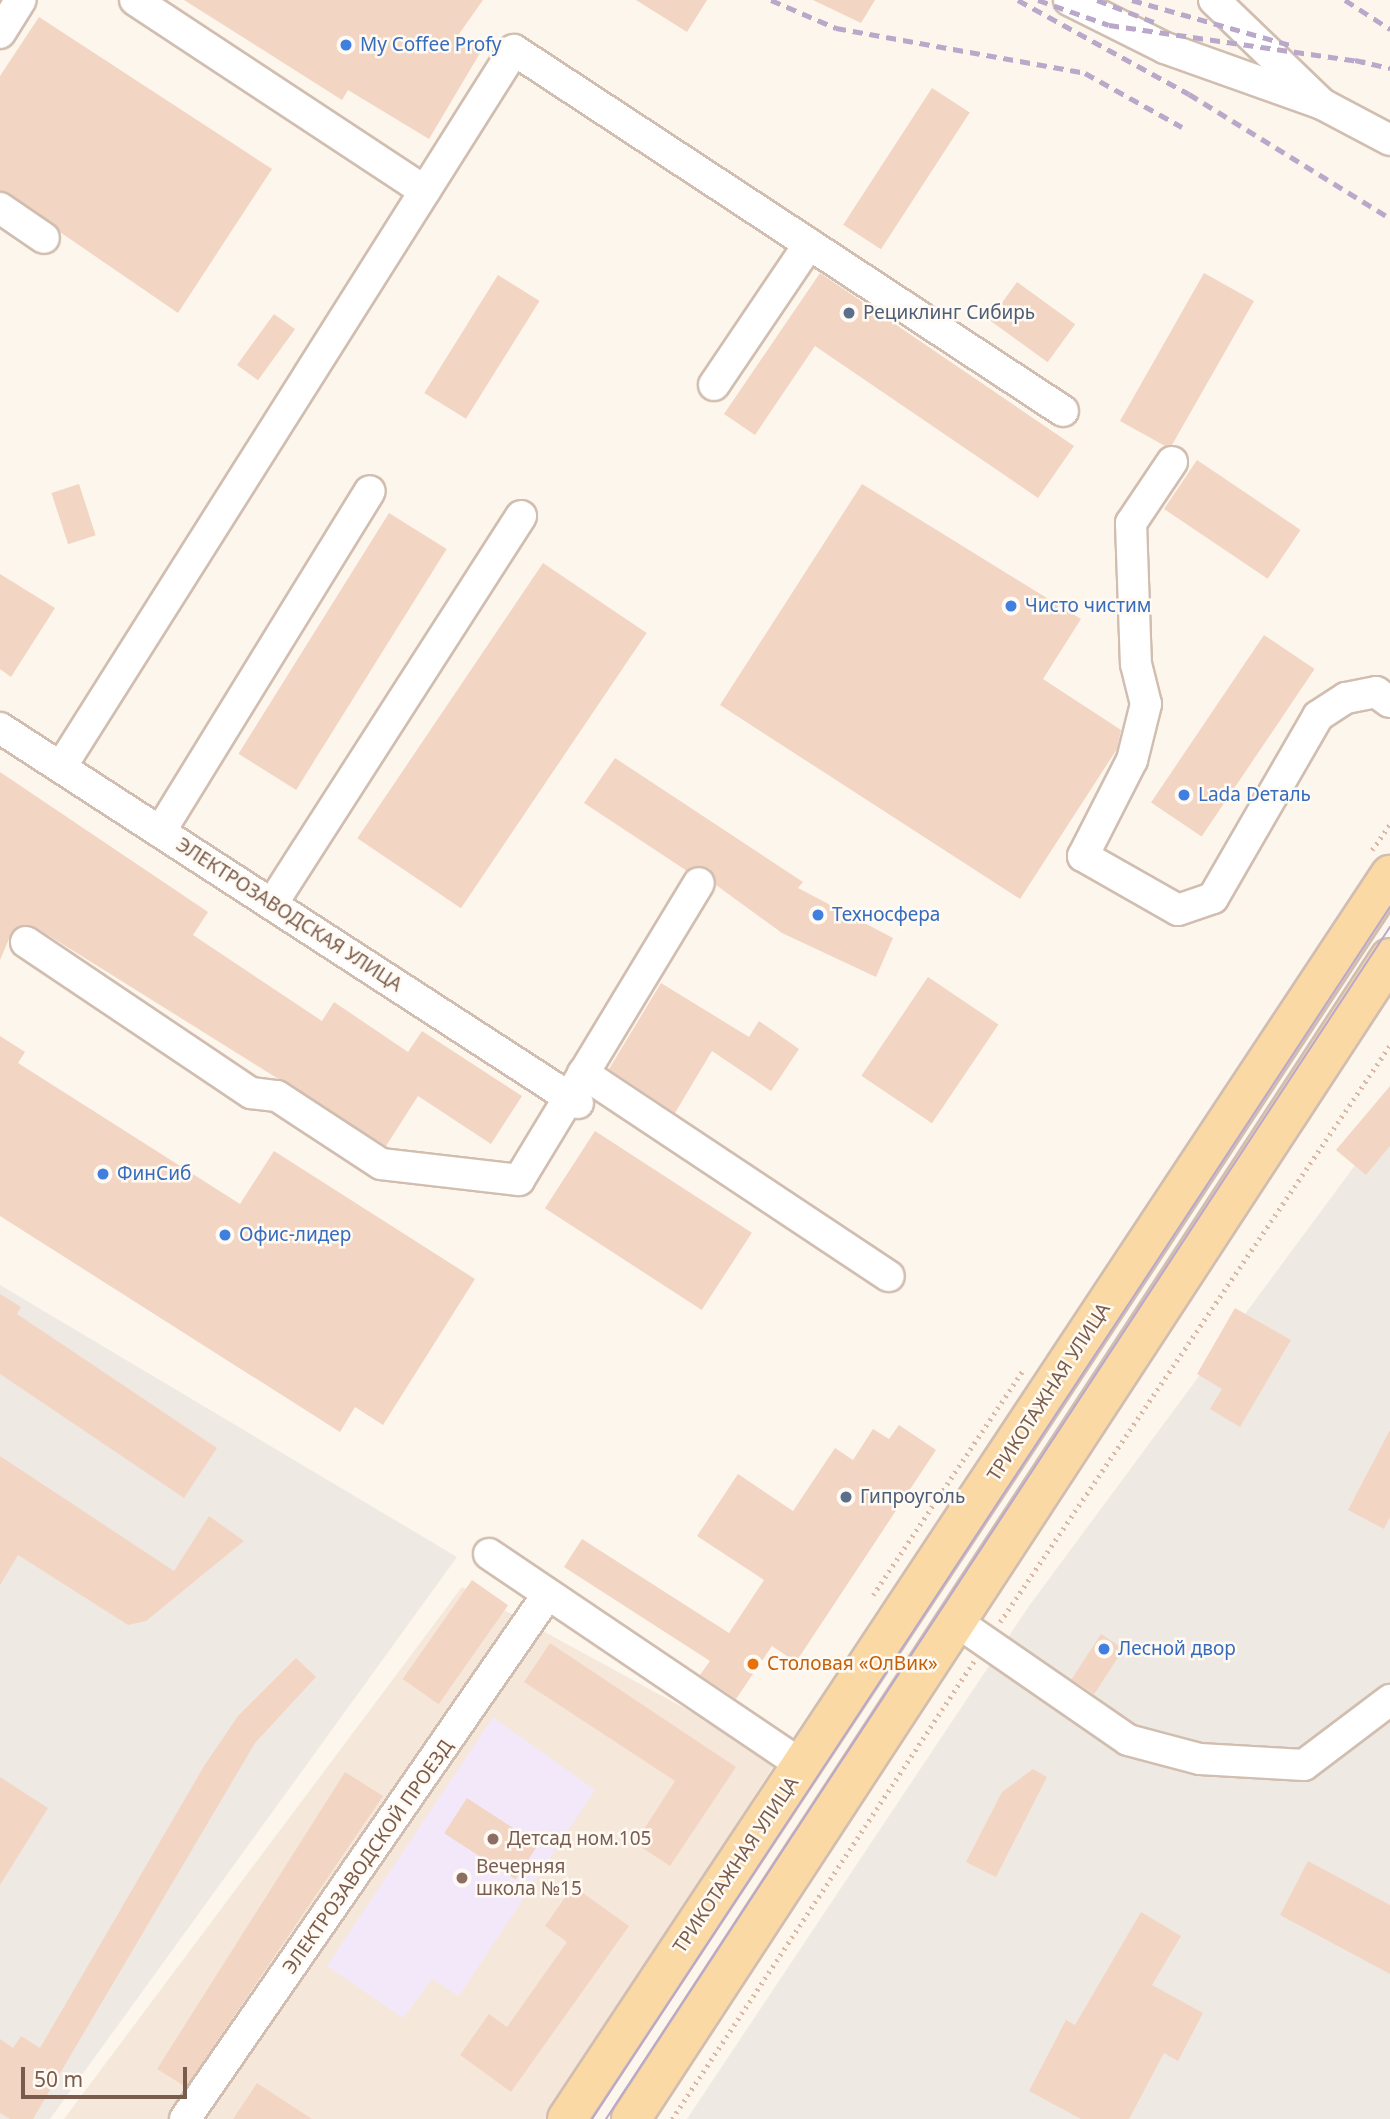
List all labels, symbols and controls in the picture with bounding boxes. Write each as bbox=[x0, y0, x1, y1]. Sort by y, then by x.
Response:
place label: My Coffee Profy bbox=[360, 34, 501, 56]
marker: My Coffee Profy bbox=[338, 37, 354, 53]
place label: Рециклинг Сибирь bbox=[863, 302, 1035, 324]
marker: Рециклинг Сибирь bbox=[841, 305, 857, 321]
place label: Чисто чистим bbox=[1025, 595, 1151, 617]
marker: Чисто чистим bbox=[1003, 598, 1019, 614]
place label: Lada Dеталь bbox=[1198, 784, 1311, 806]
marker: Lada Dеталь bbox=[1176, 787, 1192, 803]
street label: ЭЛЕКТРОЗАВОДСКАЯ УЛИЦА bbox=[172, 833, 406, 997]
place label: Техносфера bbox=[832, 904, 940, 926]
marker: Техносфера bbox=[810, 907, 826, 923]
place label: ФинСиб bbox=[117, 1163, 191, 1185]
marker: ФинСиб bbox=[95, 1166, 111, 1182]
place label: Офис-лидер bbox=[239, 1224, 351, 1246]
marker: Офис-лидер bbox=[217, 1227, 233, 1243]
street label: ТРИКОТАЖНАЯ УЛИЦА bbox=[983, 1299, 1115, 1485]
place label: Гипроуголь bbox=[860, 1486, 965, 1508]
marker: Гипроуголь bbox=[838, 1489, 854, 1505]
place label: Лесной двор bbox=[1118, 1638, 1236, 1660]
marker: Лесной двор bbox=[1096, 1641, 1112, 1657]
place label: Столовая «ОлВик» bbox=[767, 1653, 938, 1675]
marker: Столовая «ОлВик» bbox=[745, 1656, 761, 1672]
street label: ЭЛЕКТРОЗАВОДСКОЙ ПРОЕЗД bbox=[278, 1736, 458, 1978]
street label: ТРИКОТАЖНАЯ УЛИЦА bbox=[668, 1773, 804, 1957]
place label: Детсад ном.105 bbox=[507, 1828, 651, 1850]
marker: Детсад ном.105 bbox=[485, 1831, 501, 1847]
place label: Вечерняя школа №15 bbox=[476, 1856, 582, 1900]
marker: Вечерняя школа №15 bbox=[454, 1870, 470, 1886]
scale bar bbox=[24, 2052, 191, 2096]
text: 50 m bbox=[34, 2065, 83, 2093]

